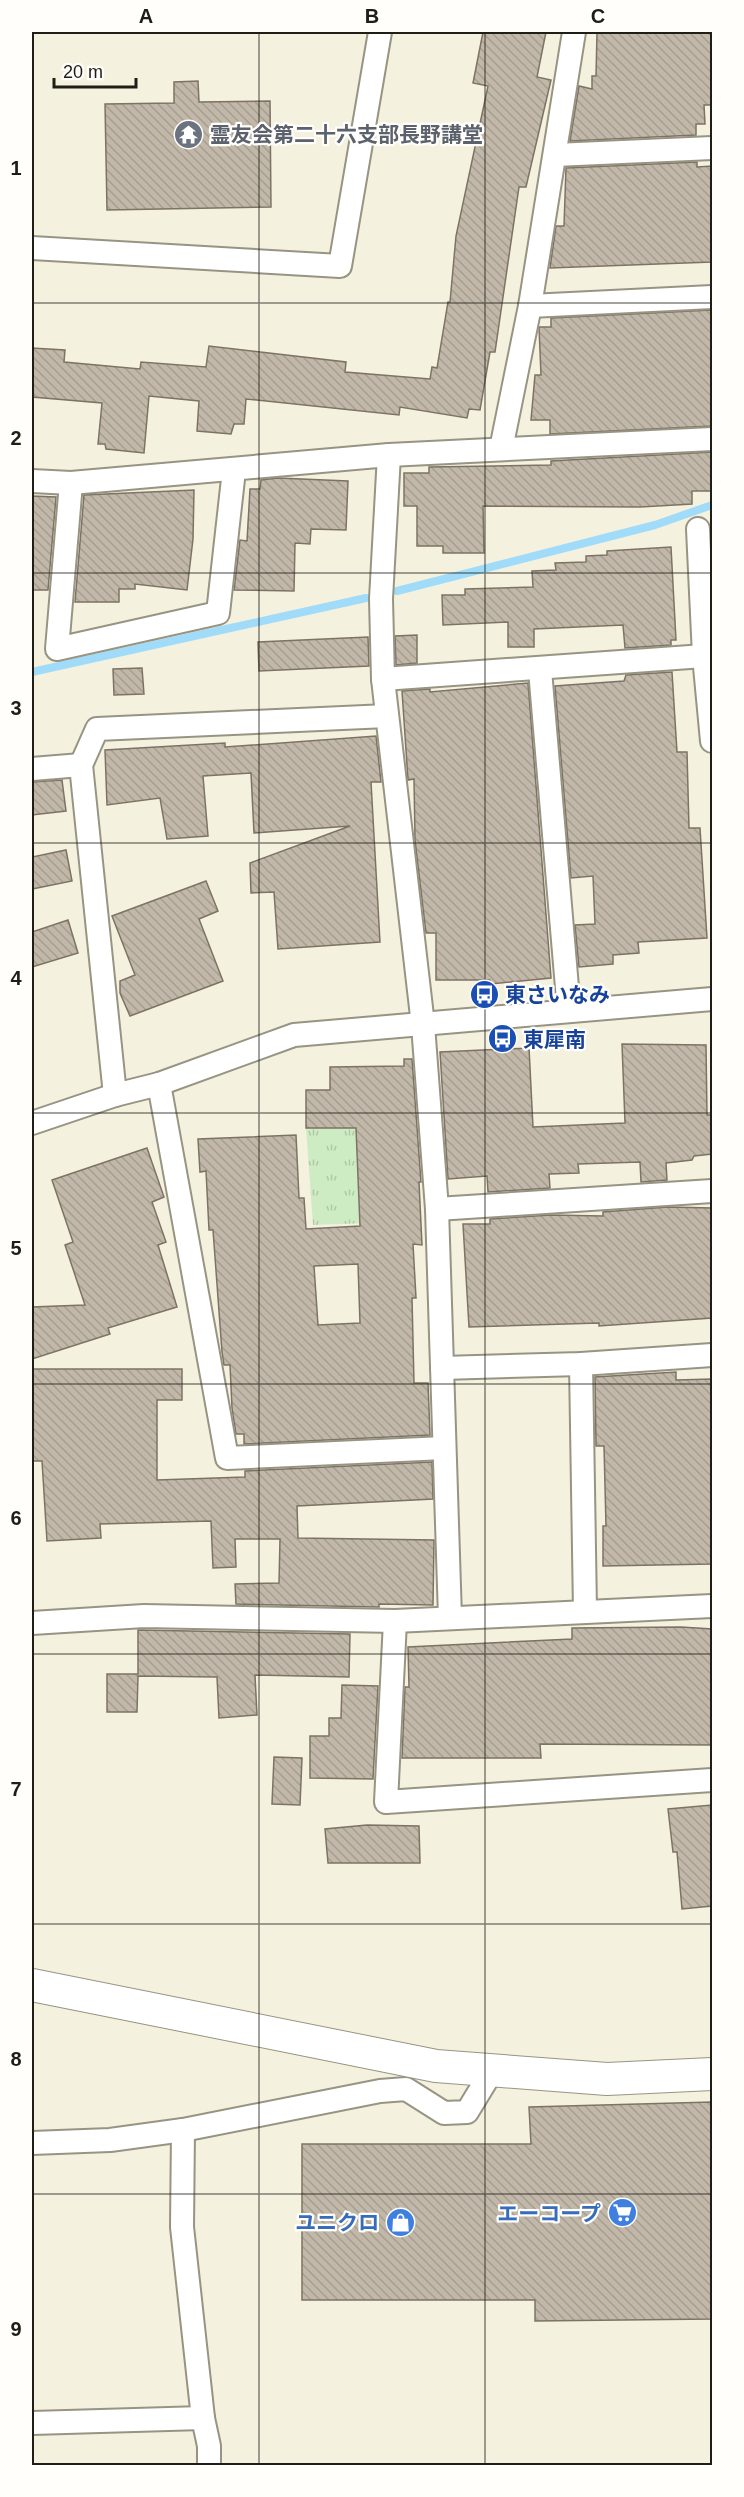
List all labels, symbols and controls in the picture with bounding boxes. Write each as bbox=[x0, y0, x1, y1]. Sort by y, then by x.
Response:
text: A bbox=[139, 5, 153, 27]
text: B bbox=[365, 5, 379, 27]
text: C bbox=[591, 5, 605, 27]
scale bar bbox=[54, 51, 136, 89]
text: 20 m bbox=[63, 62, 103, 82]
temple icon: 霊友会第二十六支部長野講堂 bbox=[173, 118, 205, 150]
place label: 霊友会第二十六支部長野講堂 bbox=[210, 123, 483, 146]
text: 1 bbox=[10, 157, 22, 179]
text: 2 bbox=[10, 427, 22, 449]
text: 3 bbox=[10, 697, 22, 719]
text: 4 bbox=[10, 967, 22, 989]
bus stop icon: 東さいなみ bbox=[468, 978, 500, 1010]
place label: 東さいなみ bbox=[505, 983, 610, 1006]
bus stop icon: 東犀南 bbox=[486, 1023, 518, 1055]
place label: 東犀南 bbox=[523, 1028, 586, 1051]
text: 5 bbox=[10, 1237, 22, 1259]
text: 6 bbox=[10, 1507, 22, 1529]
text: 7 bbox=[10, 1778, 22, 1800]
text: 8 bbox=[10, 2048, 22, 2070]
supermarket icon: エーコープ bbox=[606, 2197, 638, 2229]
place label: エーコープ bbox=[497, 2202, 601, 2225]
shop icon: ユニクロ bbox=[384, 2206, 416, 2238]
place label: ユニクロ bbox=[295, 2211, 379, 2234]
text: 9 bbox=[10, 2318, 22, 2340]

